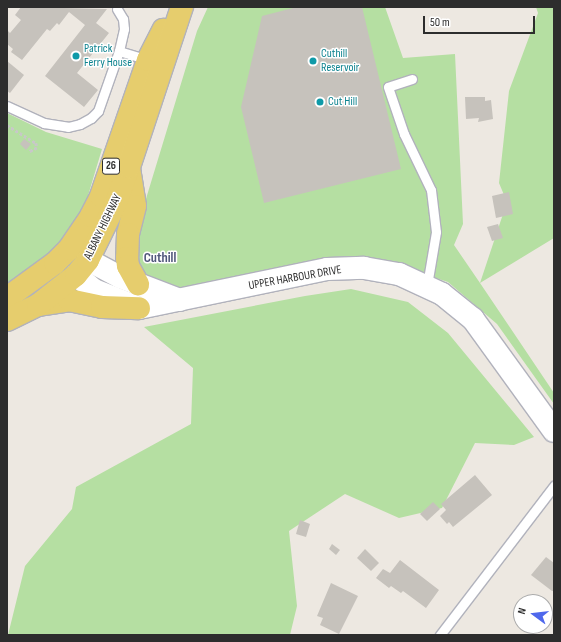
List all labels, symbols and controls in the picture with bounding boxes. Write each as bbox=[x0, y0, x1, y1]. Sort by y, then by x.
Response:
scale bar bbox=[425, 8, 537, 34]
text: 50 m bbox=[430, 15, 450, 30]
place label: Patrick Ferry House bbox=[84, 42, 132, 70]
place label: Cuthill Reservoir bbox=[321, 47, 359, 75]
marker: Patrick Ferry House bbox=[71, 51, 81, 61]
marker: Cuthill Reservoir bbox=[308, 56, 318, 66]
place label: Cut Hill bbox=[328, 95, 357, 109]
marker: Cut Hill bbox=[315, 97, 325, 107]
road number: 26 bbox=[102, 157, 120, 175]
street label: ALBANY HIGHWAY bbox=[81, 192, 125, 262]
district label: Cuthill bbox=[144, 250, 176, 266]
street label: UPPER HARBOUR DRIVE bbox=[247, 263, 343, 293]
north arrow bbox=[513, 594, 553, 634]
text: N bbox=[515, 607, 529, 616]

